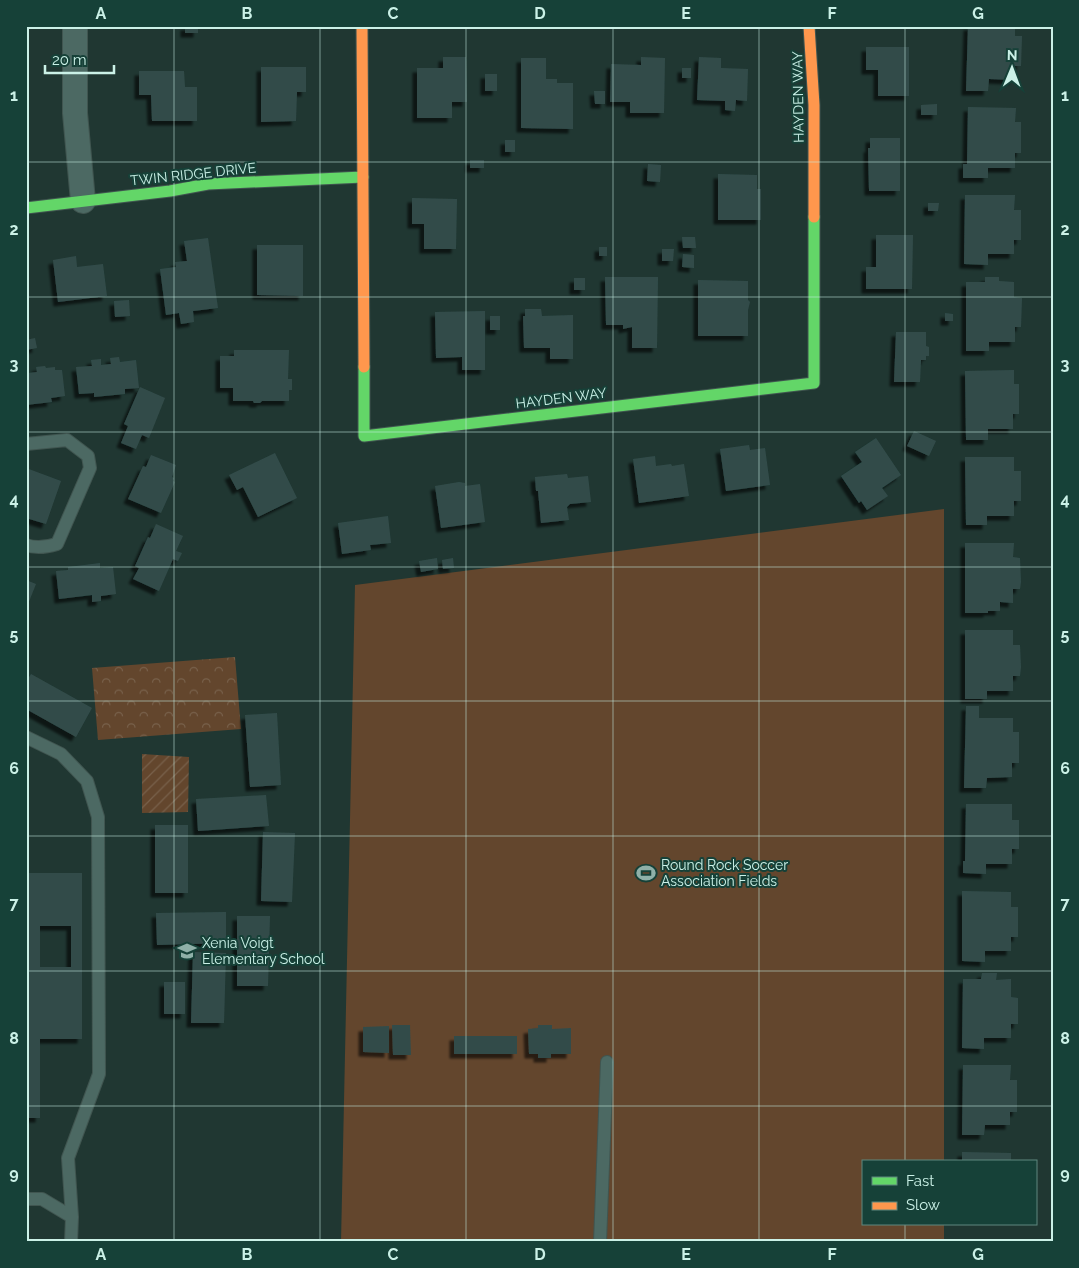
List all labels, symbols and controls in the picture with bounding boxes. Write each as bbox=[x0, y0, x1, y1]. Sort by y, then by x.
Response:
text: A bbox=[96, 4, 107, 23]
text: B bbox=[242, 4, 253, 23]
text: C bbox=[388, 4, 399, 23]
text: D bbox=[534, 4, 546, 23]
text: E bbox=[681, 4, 691, 23]
text: F bbox=[827, 4, 837, 23]
text: G bbox=[972, 4, 984, 23]
scale bar bbox=[45, 42, 114, 74]
north arrow bbox=[986, 42, 1036, 92]
text: N bbox=[1007, 47, 1018, 63]
text: 20 m bbox=[52, 51, 87, 69]
street label: HAYDEN WAY bbox=[789, 51, 807, 143]
text: 1 bbox=[10, 86, 18, 105]
text: 1 bbox=[1061, 86, 1069, 105]
street label: TWIN RIDGE DRIVE bbox=[129, 159, 257, 189]
text: 2 bbox=[9, 220, 19, 239]
text: 2 bbox=[1060, 220, 1070, 239]
text: 3 bbox=[10, 355, 19, 374]
text: 3 bbox=[1061, 355, 1070, 374]
street label: HAYDEN WAY bbox=[515, 384, 607, 412]
text: 4 bbox=[9, 490, 19, 509]
text: 4 bbox=[1060, 490, 1070, 509]
text: 5 bbox=[10, 625, 19, 644]
text: 5 bbox=[1061, 625, 1070, 644]
text: 6 bbox=[9, 759, 19, 778]
text: 6 bbox=[1060, 759, 1070, 778]
place label: Round Rock Soccer Association Fields bbox=[661, 857, 788, 889]
sports icon: Round Rock Soccer Association Fields bbox=[635, 862, 657, 884]
text: 7 bbox=[10, 894, 19, 913]
text: 7 bbox=[1061, 894, 1070, 913]
place label: Xenia Voigt Elementary School bbox=[202, 935, 325, 967]
school or university icon: Xenia Voigt Elementary School bbox=[176, 940, 198, 962]
text: 8 bbox=[9, 1029, 19, 1048]
text: 8 bbox=[1060, 1029, 1070, 1048]
legend bbox=[862, 1160, 1036, 1226]
text: 9 bbox=[9, 1164, 19, 1183]
text: 9 bbox=[1060, 1164, 1070, 1183]
text: Fast bbox=[906, 1172, 934, 1190]
text: Slow bbox=[906, 1196, 940, 1214]
text: A bbox=[96, 1245, 107, 1264]
text: B bbox=[242, 1245, 253, 1264]
text: C bbox=[388, 1245, 399, 1264]
text: D bbox=[534, 1245, 546, 1264]
text: E bbox=[681, 1245, 691, 1264]
text: F bbox=[827, 1245, 837, 1264]
text: G bbox=[972, 1245, 984, 1264]

